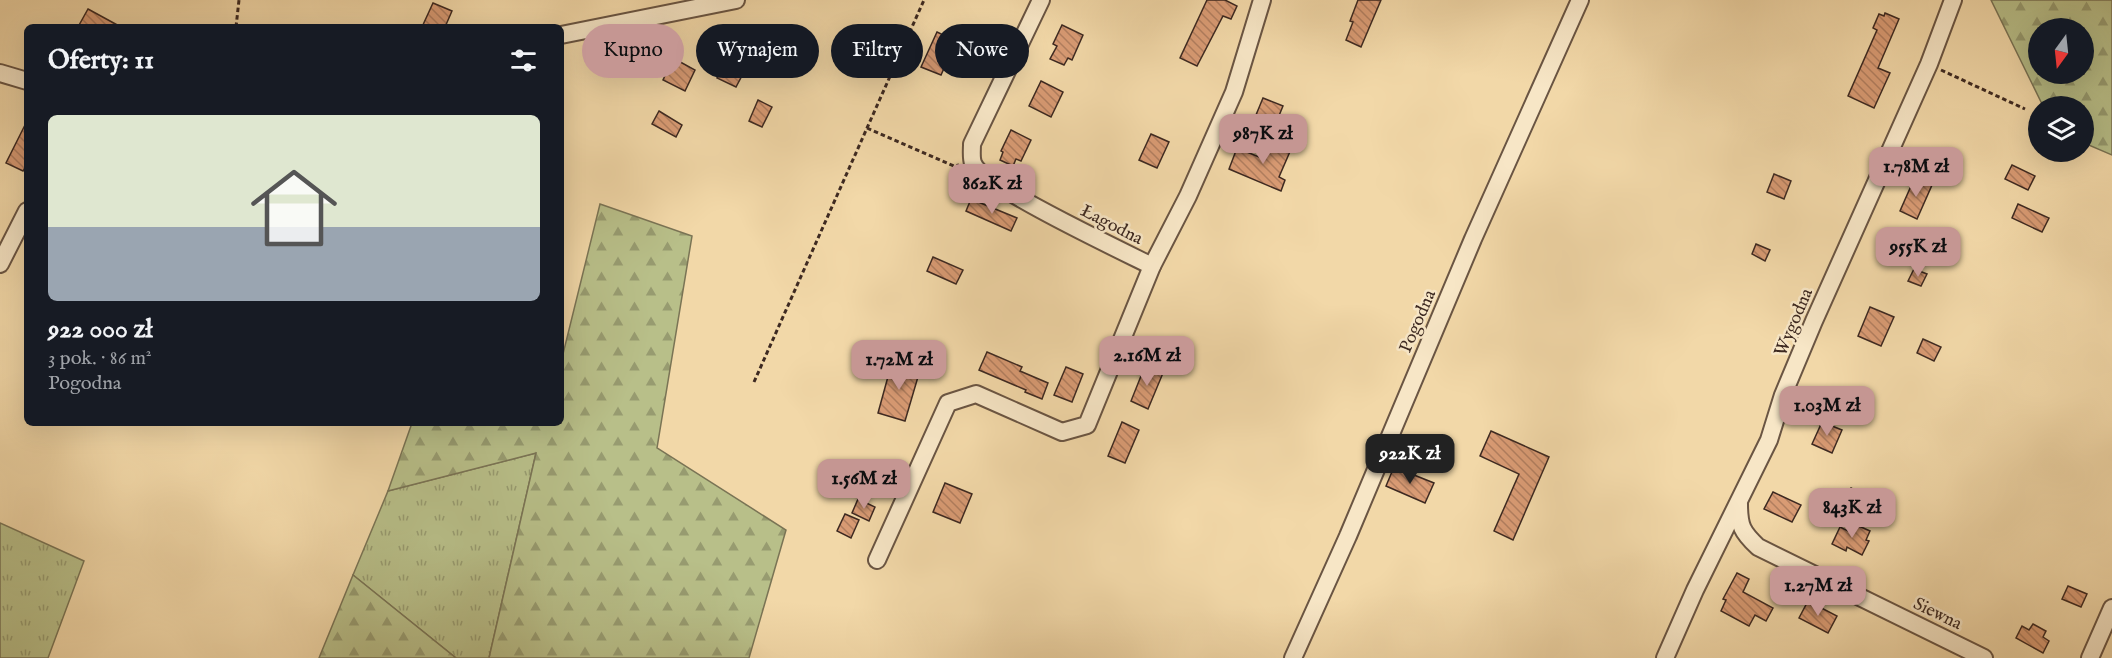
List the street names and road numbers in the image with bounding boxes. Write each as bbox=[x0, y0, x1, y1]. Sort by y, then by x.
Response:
street label: Łagodna bbox=[1076, 200, 1147, 251]
street label: Wygodna bbox=[1770, 285, 1819, 360]
street label: Pogodna bbox=[1395, 286, 1442, 357]
street label: Siewna bbox=[1909, 593, 1966, 636]

